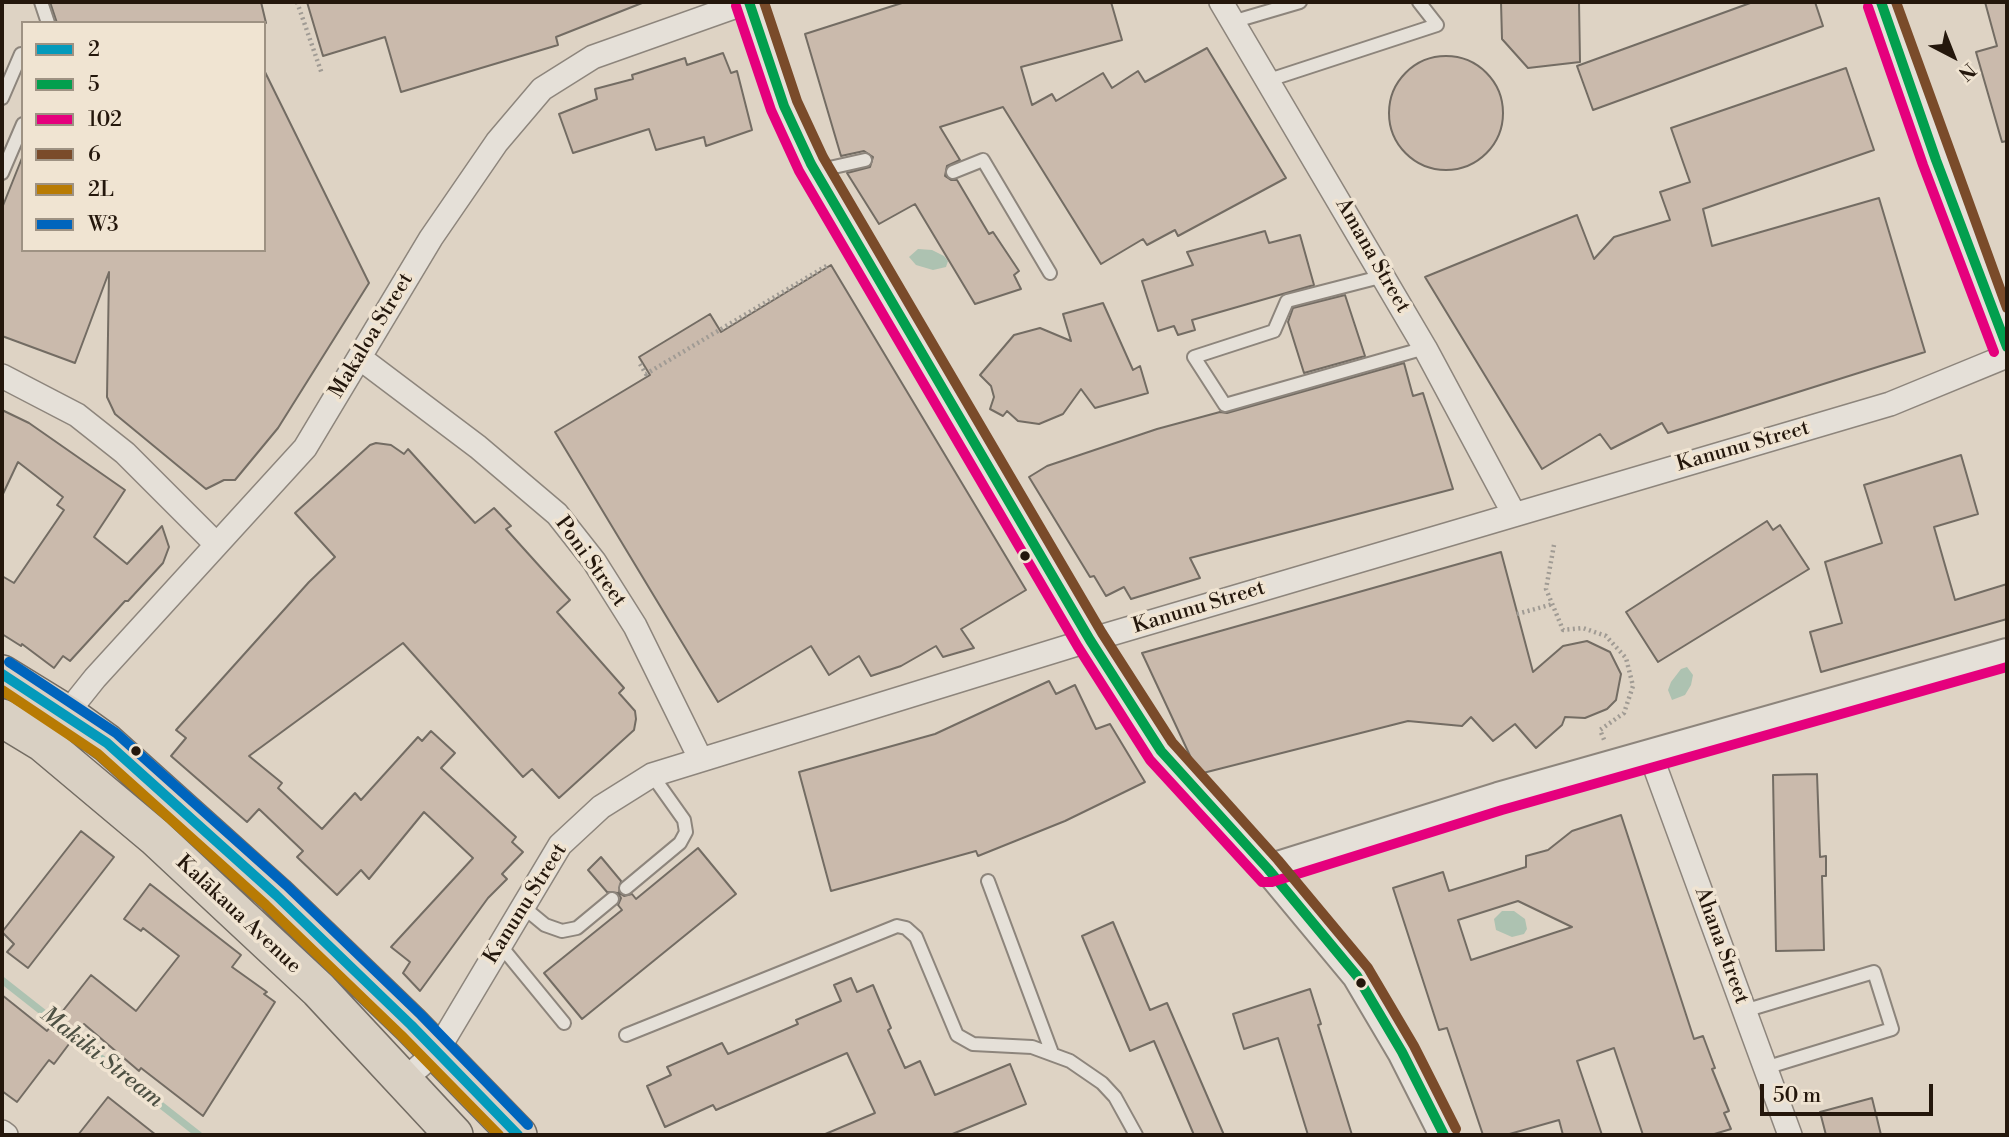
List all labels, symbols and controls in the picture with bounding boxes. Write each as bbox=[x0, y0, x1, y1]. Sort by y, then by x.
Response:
legend bbox=[21, 21, 266, 252]
north arrow bbox=[1918, 21, 1988, 91]
text: 2 bbox=[88, 37, 100, 63]
text: N bbox=[1953, 58, 1981, 86]
text: 5 bbox=[88, 72, 100, 98]
text: 102 bbox=[88, 107, 122, 133]
text: 6 bbox=[88, 142, 101, 168]
text: 2L bbox=[88, 177, 114, 203]
street label: Amana Street bbox=[1329, 194, 1415, 318]
text: W3 bbox=[88, 212, 119, 238]
street label: Makaloa Street bbox=[325, 269, 419, 403]
street label: Kanunu Street bbox=[1674, 416, 1812, 478]
street label: Poni Street bbox=[549, 512, 631, 612]
unlabelled marker bbox=[1018, 549, 1032, 563]
street label: Kanunu Street bbox=[1130, 576, 1268, 640]
unlabelled marker bbox=[129, 744, 143, 758]
street label: Kanunu Street bbox=[479, 839, 573, 969]
street label: Kalākaua Avenue bbox=[170, 851, 306, 979]
street label: Ahana Street bbox=[1688, 884, 1754, 1008]
unlabelled marker bbox=[1354, 976, 1368, 990]
water label: Makiki Stream bbox=[34, 1001, 168, 1115]
scale bar bbox=[1764, 1070, 1937, 1114]
text: 50 m bbox=[1773, 1083, 1821, 1109]

